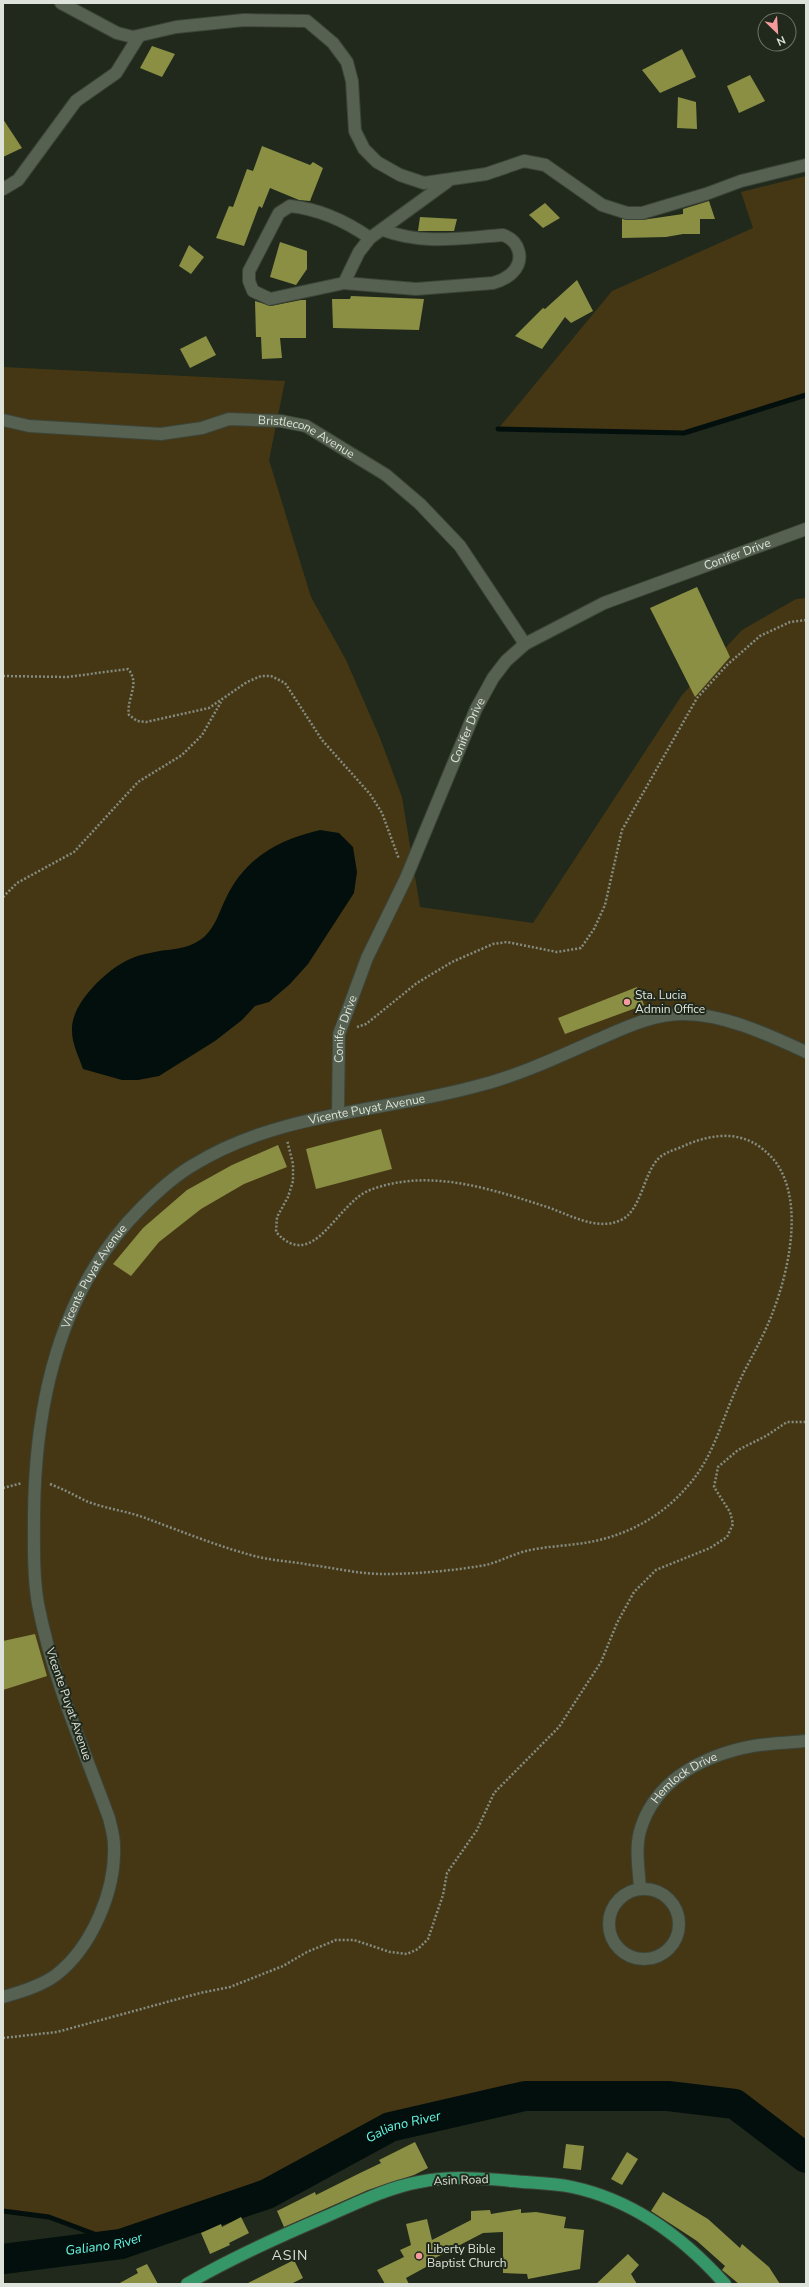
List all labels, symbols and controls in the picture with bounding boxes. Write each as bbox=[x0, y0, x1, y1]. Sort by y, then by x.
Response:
north arrow bbox=[757, 12, 797, 52]
text: N bbox=[774, 32, 788, 49]
street label: Bristlecone Avenue bbox=[258, 412, 358, 462]
street label: Conifer Drive bbox=[702, 535, 773, 574]
street label: Conifer Drive bbox=[446, 695, 489, 766]
place label: Sta. Lucia Admin Office bbox=[635, 987, 705, 1017]
street label: Conifer Drive bbox=[331, 993, 361, 1063]
marker: Sta. Lucia Admin Office bbox=[622, 997, 632, 1007]
street label: Vicente Puyat Avenue bbox=[306, 1090, 426, 1128]
street label: Vicente Puyat Avenue bbox=[57, 1221, 130, 1332]
street label: Vicente Puyat Avenue bbox=[42, 1645, 96, 1762]
street label: Hemlock Drive bbox=[647, 1749, 720, 1807]
water label: Galiano River bbox=[363, 2107, 443, 2148]
street label: Asin Road bbox=[433, 2171, 489, 2189]
water label: Galiano River bbox=[64, 2228, 145, 2260]
place label: Liberty Bible Baptist Church bbox=[427, 2241, 507, 2271]
district label: ASIN bbox=[272, 2246, 308, 2265]
marker: Liberty Bible Baptist Church bbox=[414, 2251, 424, 2261]

